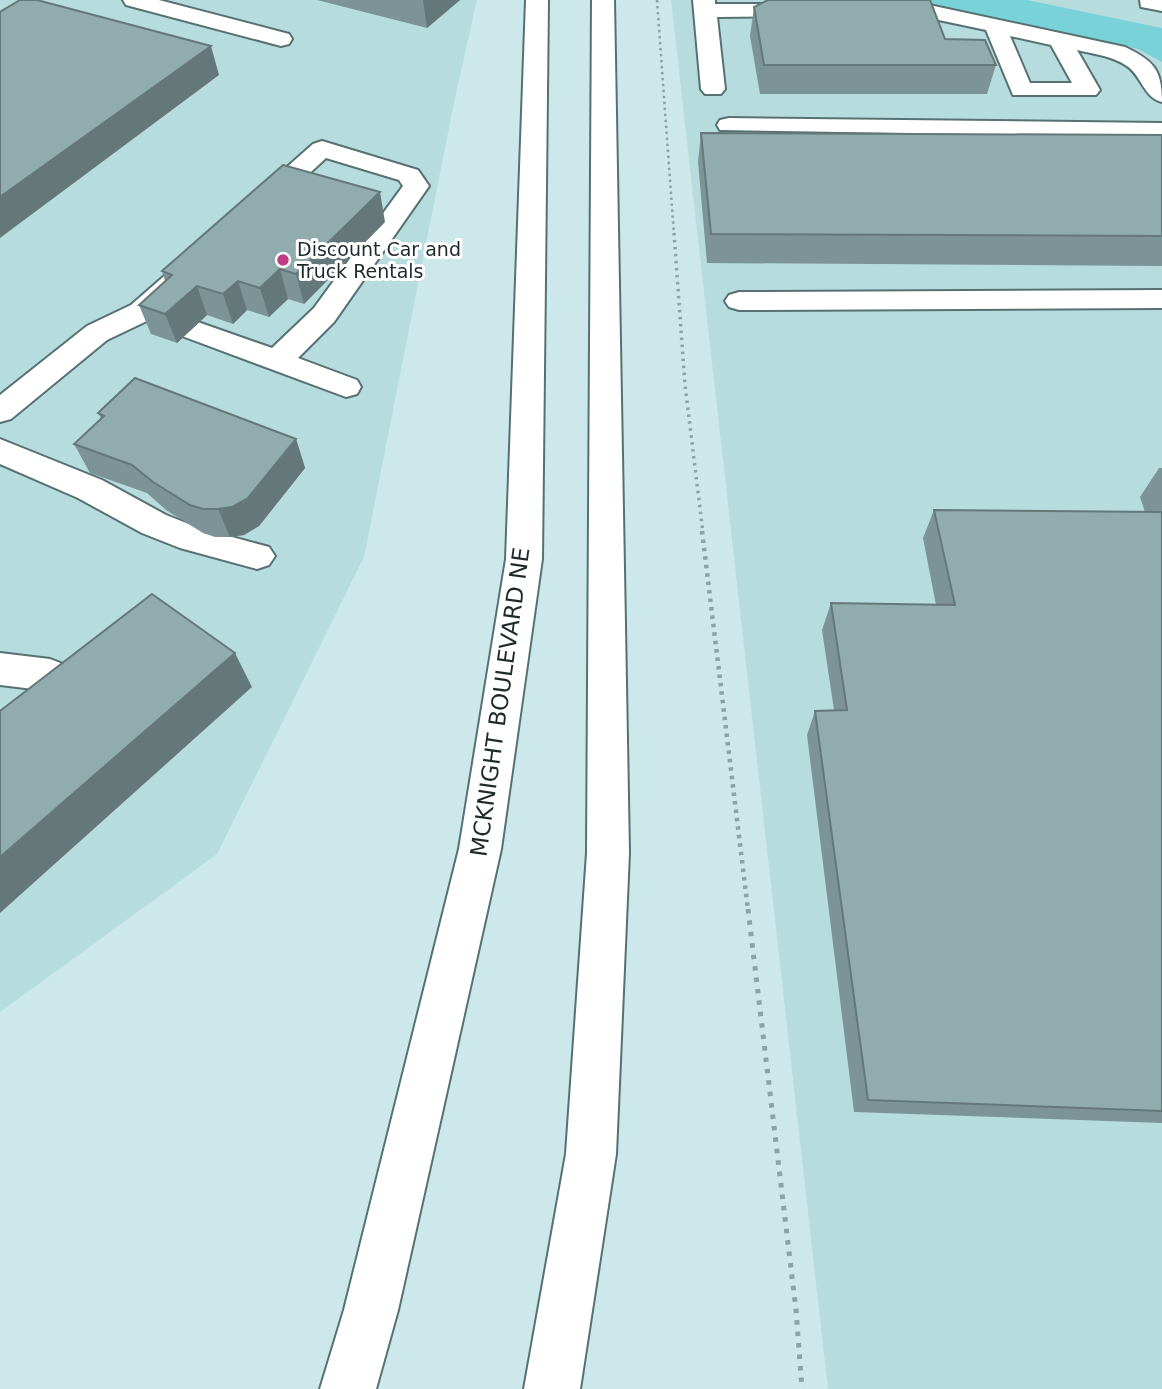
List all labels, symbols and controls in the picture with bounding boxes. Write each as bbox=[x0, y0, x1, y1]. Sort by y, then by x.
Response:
place label: Discount Car and Truck Rentals bbox=[296, 238, 461, 282]
marker: Discount Car and Truck Rentals bbox=[275, 252, 291, 268]
street label: MCKNIGHT BOULEVARD NE bbox=[465, 546, 535, 858]

